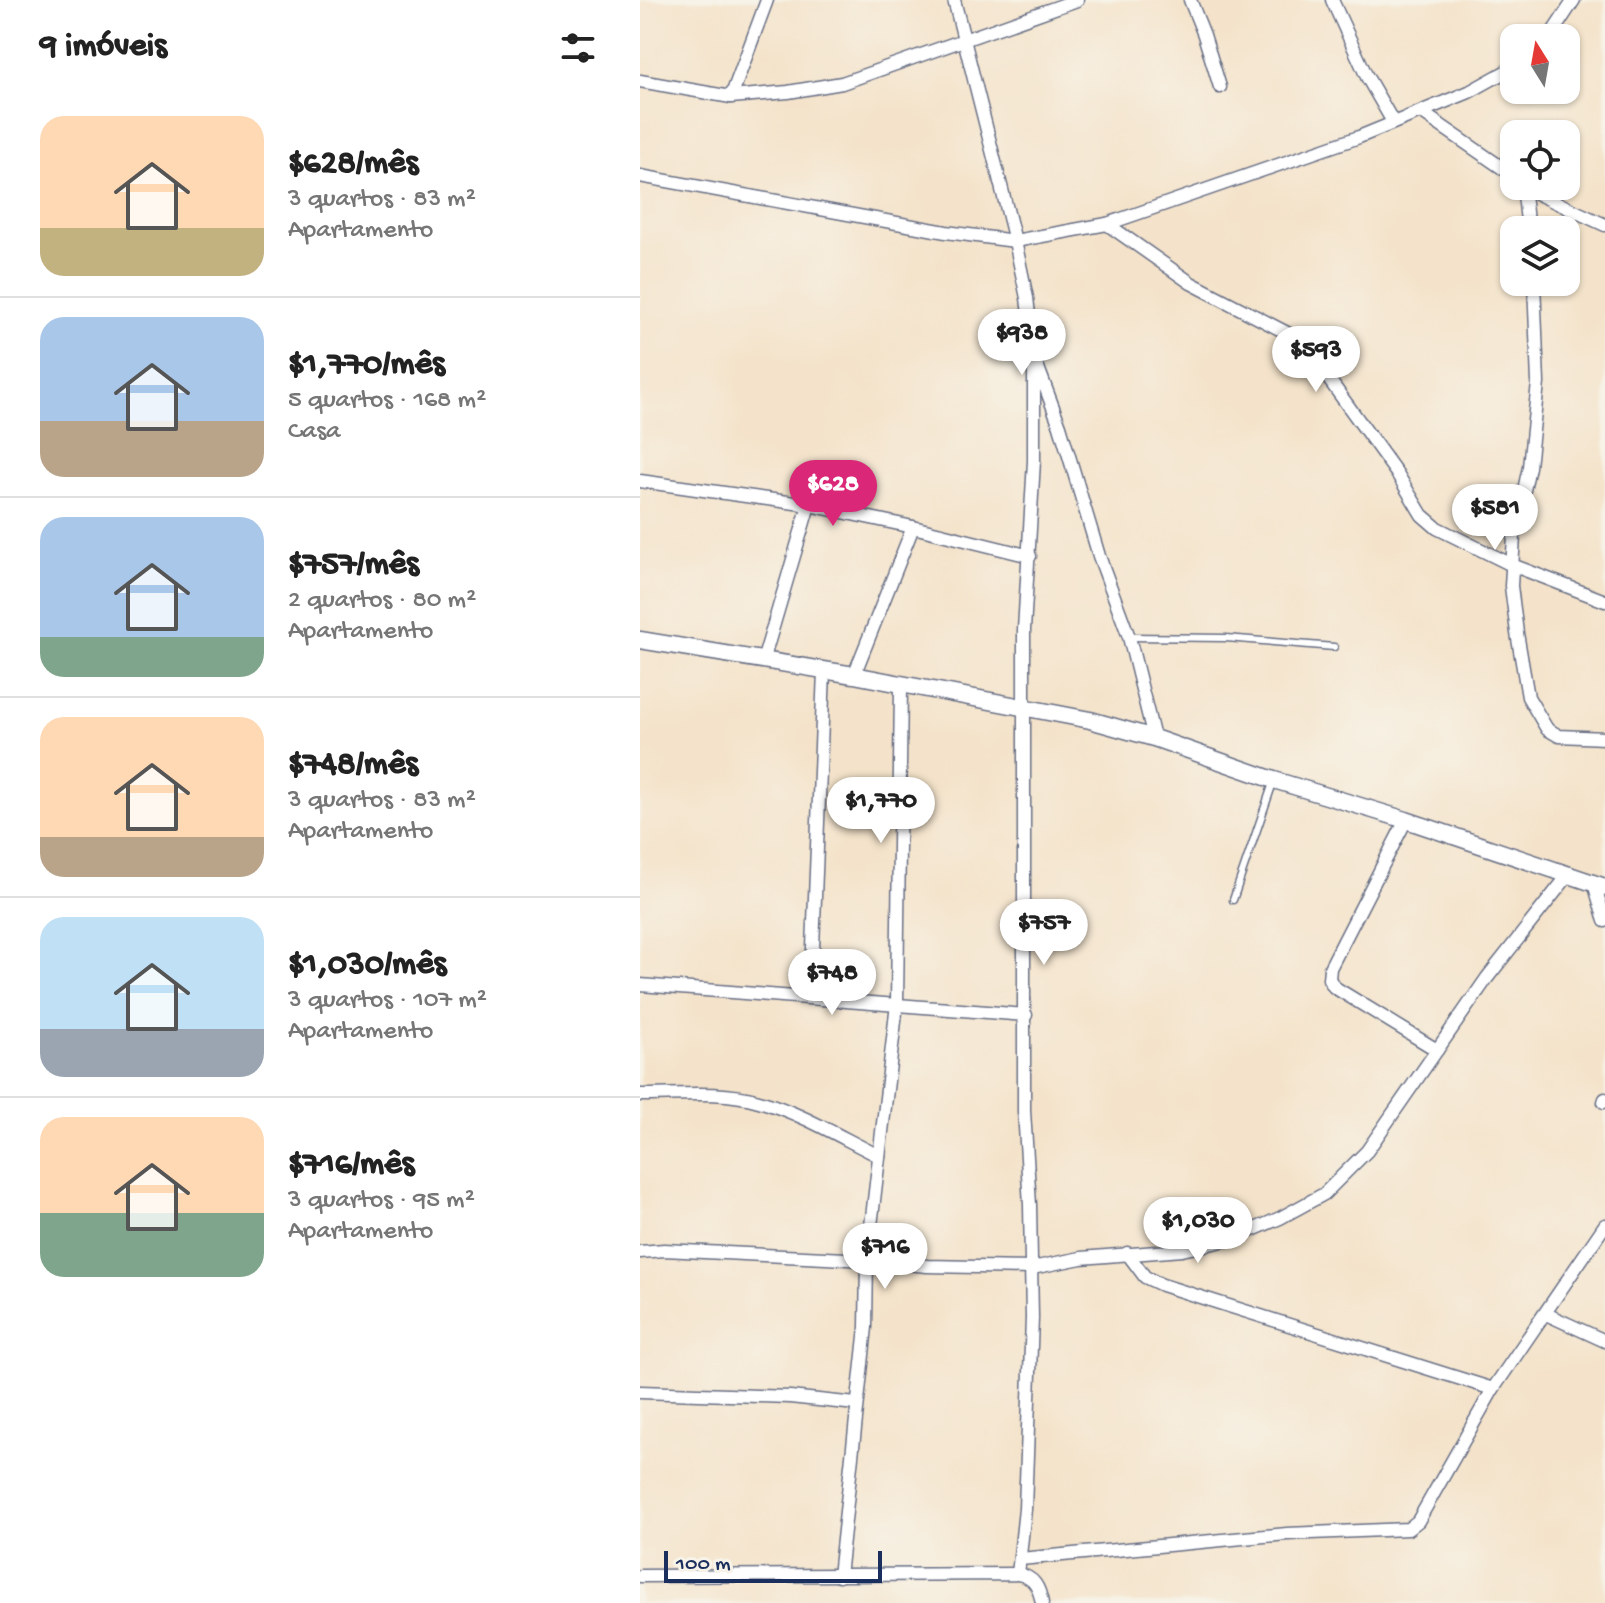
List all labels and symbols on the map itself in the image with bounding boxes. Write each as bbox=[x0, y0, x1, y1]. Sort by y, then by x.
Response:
north arrow bbox=[1500, 24, 1580, 104]
pin: $938 bbox=[975, 309, 1069, 377]
pin: $593 bbox=[1269, 326, 1363, 394]
pin: $628 bbox=[786, 460, 880, 528]
pin: $581 bbox=[1448, 484, 1542, 552]
pin: $1,770 bbox=[816, 777, 946, 845]
pin: $757 bbox=[997, 899, 1091, 967]
pin: $748 bbox=[785, 949, 879, 1017]
pin: $1,030 bbox=[1133, 1197, 1263, 1265]
pin: $716 bbox=[838, 1223, 932, 1291]
scale bar bbox=[664, 1547, 882, 1583]

